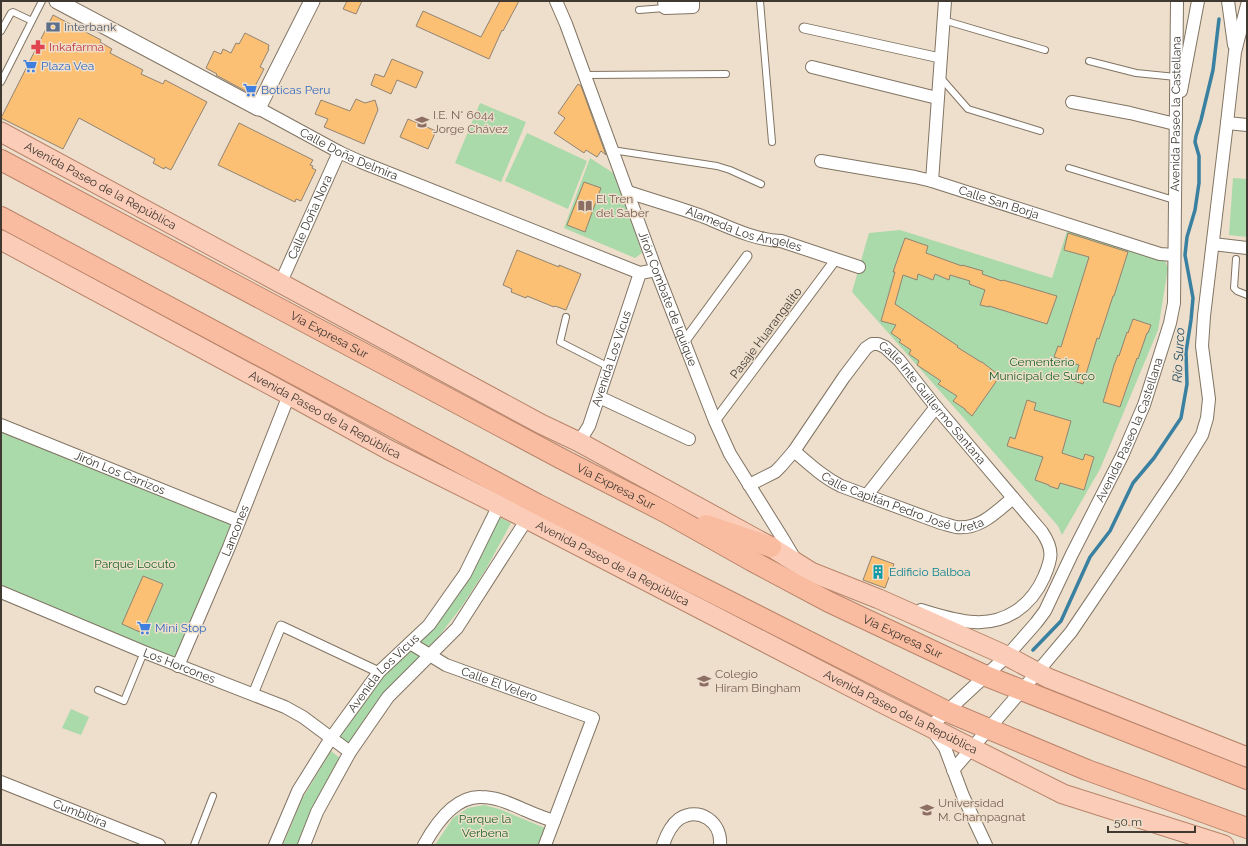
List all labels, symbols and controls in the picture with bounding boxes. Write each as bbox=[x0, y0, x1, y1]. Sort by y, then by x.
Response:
bank icon: Interbank bbox=[45, 19, 61, 35]
place label: Interbank bbox=[64, 20, 117, 34]
street label: Avenida Paseo la Castellana bbox=[1168, 36, 1184, 192]
pharmacy icon: Inkafarma bbox=[30, 39, 46, 55]
place label: Inkafarma bbox=[49, 40, 104, 54]
supermarket icon: Plaza Vea bbox=[22, 58, 38, 74]
place label: Plaza Vea bbox=[41, 59, 94, 73]
supermarket icon: Boticas Peru bbox=[242, 82, 258, 98]
place label: Boticas Peru bbox=[261, 83, 330, 97]
place label: I.E. N° 6044 Jorge Chávez bbox=[433, 108, 508, 136]
school or university icon: I.E. N° 6044 Jorge Chávez bbox=[414, 114, 430, 130]
street label: Calle Doña Delmira bbox=[297, 125, 400, 183]
street label: Avenida Paseo de la República bbox=[22, 139, 179, 233]
street label: Calle Doña Nora bbox=[285, 173, 335, 261]
street label: Calle San Borja bbox=[957, 183, 1041, 222]
place label: El Tren del Saber bbox=[596, 192, 650, 220]
library icon: El Tren del Saber bbox=[577, 198, 593, 214]
street label: Alameda Los Ángeles bbox=[684, 204, 804, 255]
street label: Jirón Combate de Iquique bbox=[635, 229, 700, 368]
street label: Pasaje Huarangalito bbox=[727, 285, 805, 381]
street label: Avenida Los Vicus bbox=[589, 308, 634, 408]
street label: Via Expresa Sur bbox=[288, 309, 371, 362]
water label: Río Surco bbox=[1170, 327, 1187, 383]
street label: Calle Inte Guillermo Santana bbox=[877, 338, 989, 467]
park label: Cementerio Municipal de Surco bbox=[989, 355, 1095, 383]
street label: Avenida Paseo la Castellana bbox=[1093, 356, 1166, 504]
street label: Avenida Paseo de la República bbox=[247, 368, 403, 462]
street label: Jirón Los Carrizos bbox=[72, 448, 168, 498]
street label: Via Expresa Sur bbox=[574, 461, 658, 513]
street label: Calle Capitán Pedro José Ureta bbox=[818, 469, 986, 535]
street label: Lancones bbox=[219, 503, 252, 558]
street label: Avenida Paseo de la República bbox=[534, 518, 692, 609]
park label: Parque Locuto bbox=[94, 557, 176, 571]
building icon: Edificio Balboa bbox=[870, 564, 886, 580]
place label: Edificio Balboa bbox=[889, 565, 971, 579]
street label: Via Expresa Sur bbox=[861, 612, 945, 662]
supermarket icon: Mini Stop bbox=[136, 620, 152, 636]
place label: Mini Stop bbox=[155, 621, 206, 635]
street label: Avenida Los Vicus bbox=[345, 631, 422, 715]
street label: Los Horcones bbox=[141, 645, 218, 686]
street label: Calle El Velero bbox=[459, 664, 540, 704]
place label: Colegio Hiram Bingham bbox=[715, 667, 801, 695]
street label: Avenida Paseo de la República bbox=[821, 667, 980, 757]
school or university icon: Colegio Hiram Bingham bbox=[696, 673, 712, 689]
street label: Cumbibira bbox=[51, 796, 109, 831]
place label: Universidad M. Champagnat bbox=[938, 796, 1026, 824]
school or university icon: Universidad M. Champagnat bbox=[919, 802, 935, 818]
scale bar bbox=[1108, 808, 1195, 834]
park label: Parque la Verbena bbox=[459, 812, 511, 840]
text: 50 m bbox=[1114, 815, 1142, 829]

